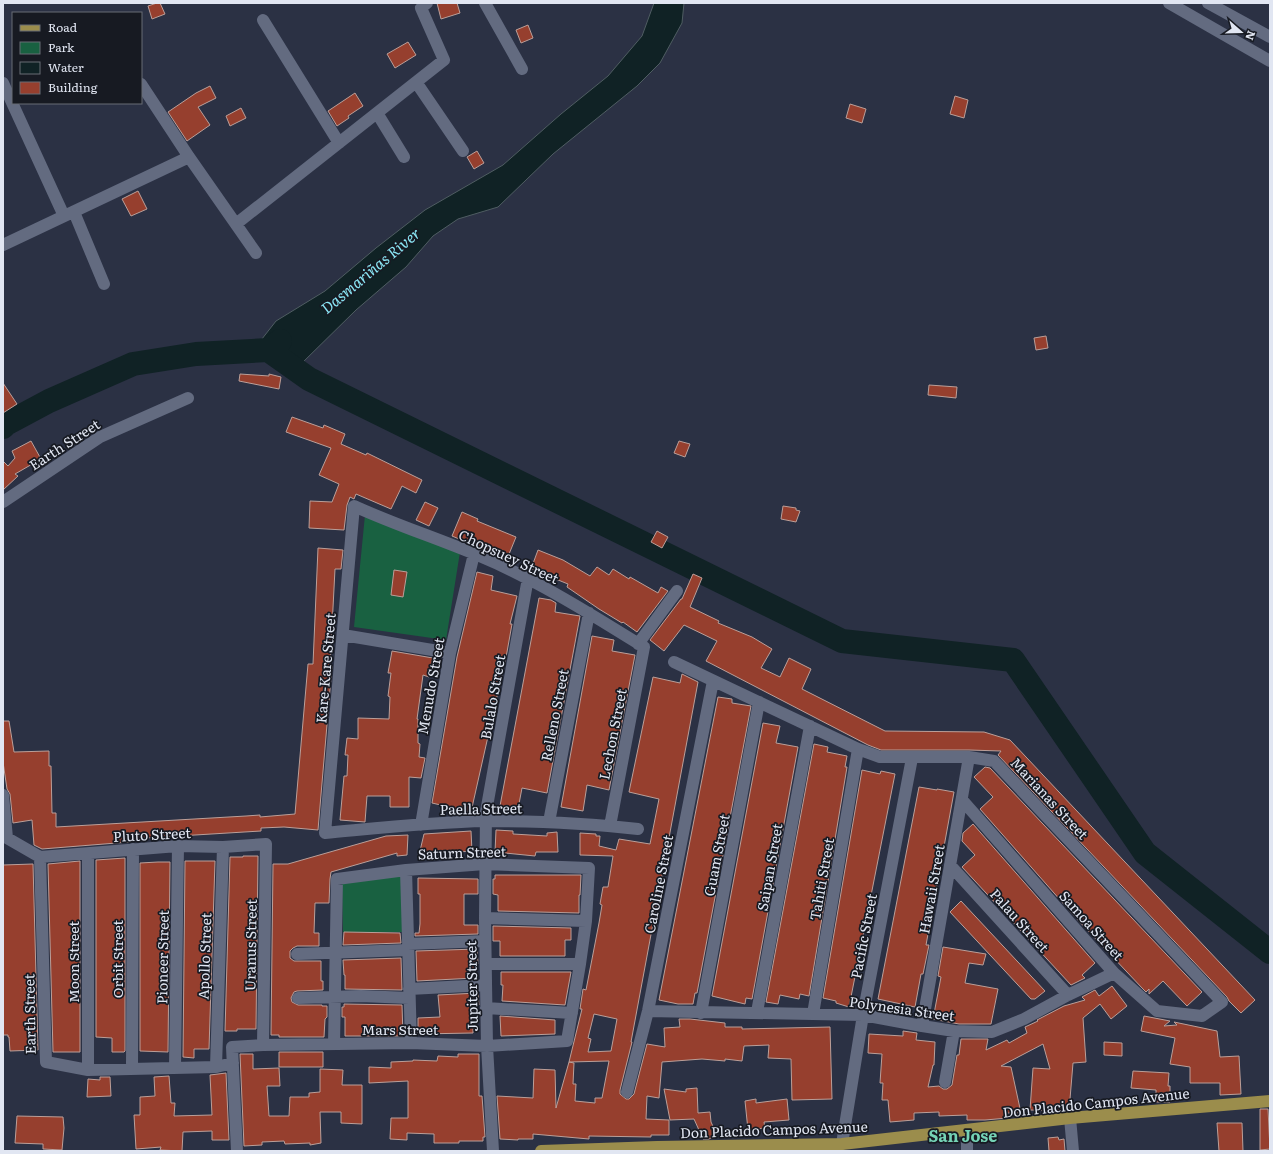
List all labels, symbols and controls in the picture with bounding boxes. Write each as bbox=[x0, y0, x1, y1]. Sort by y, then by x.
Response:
legend bbox=[12, 12, 142, 104]
north arrow bbox=[1221, 12, 1261, 52]
text: Road bbox=[48, 18, 78, 36]
text: N bbox=[1242, 29, 1260, 43]
text: Park bbox=[48, 38, 75, 56]
text: Water bbox=[48, 58, 84, 76]
text: Building bbox=[48, 78, 98, 96]
water label: Dasmariñas River bbox=[315, 221, 425, 319]
street label: Earth Street bbox=[25, 413, 104, 474]
street label: Chopsuey Street bbox=[456, 524, 563, 588]
street label: Kare-Kare Street bbox=[310, 612, 340, 724]
street label: Menudo Street bbox=[412, 636, 448, 736]
street label: Bulalo Street bbox=[475, 653, 509, 741]
street label: Relleno Street bbox=[535, 667, 573, 763]
street label: Lechon Street bbox=[593, 686, 631, 781]
street label: Marianas Street bbox=[1007, 753, 1094, 844]
street label: Paella Street bbox=[439, 797, 523, 819]
street label: Guam Street bbox=[698, 812, 734, 898]
street label: Saipan Street bbox=[751, 821, 787, 912]
street label: Pluto Street bbox=[113, 822, 192, 846]
street label: Caroline Street bbox=[639, 833, 677, 935]
street label: Tahiti Street bbox=[804, 836, 838, 922]
street label: Saturn Street bbox=[417, 840, 507, 864]
street label: Hawaii Street bbox=[913, 842, 949, 935]
street label: Palau Street bbox=[986, 884, 1054, 957]
street label: Samoa Street bbox=[1055, 886, 1129, 965]
street label: Pacific Street bbox=[845, 891, 881, 980]
street label: Uranus Street bbox=[239, 898, 261, 991]
street label: Pioneer Street bbox=[151, 909, 173, 1004]
street label: Apollo Street bbox=[192, 912, 216, 1000]
street label: Orbit Street bbox=[107, 920, 127, 998]
street label: Moon Street bbox=[63, 921, 83, 1003]
street label: Jupiter Street bbox=[460, 940, 482, 1032]
street label: Earth Street bbox=[18, 973, 40, 1055]
street label: Polynesia Street bbox=[848, 991, 956, 1025]
street label: Mars Street bbox=[362, 1019, 439, 1039]
street label: Don Placido Campos Avenue bbox=[1002, 1082, 1190, 1122]
street label: Don Placido Campos Avenue bbox=[680, 1116, 868, 1142]
district label: San Jose bbox=[929, 1123, 997, 1147]

